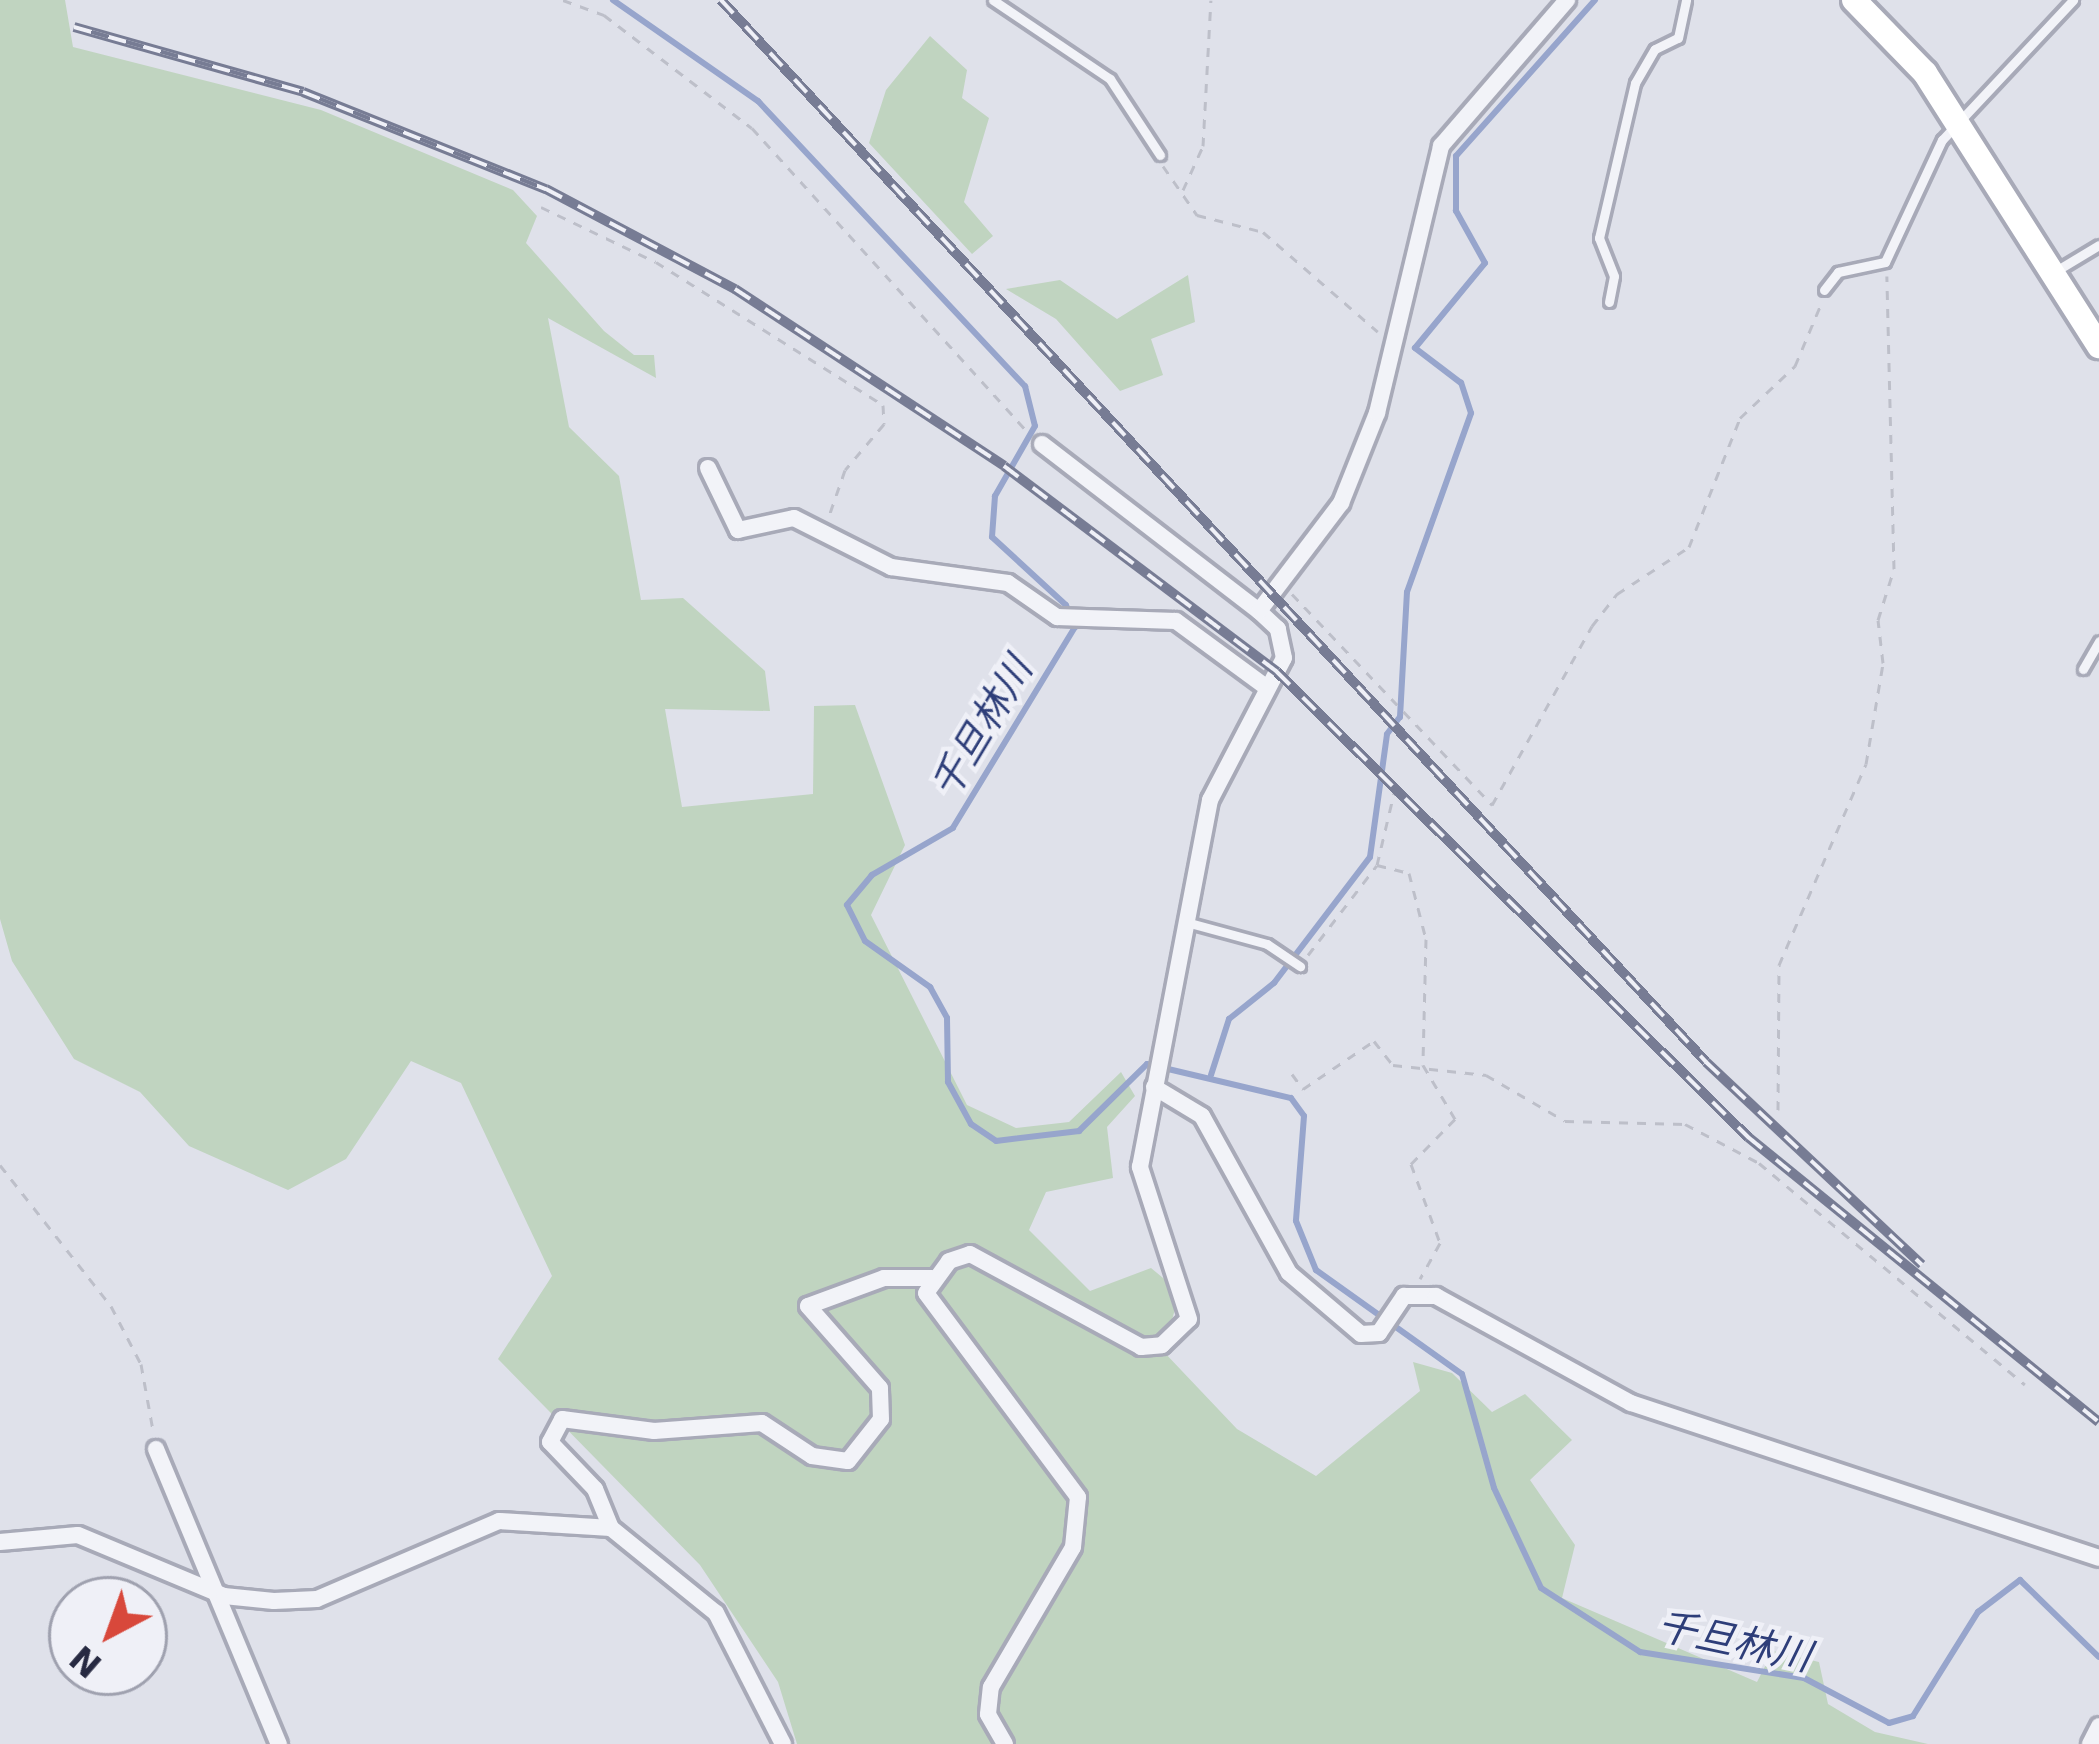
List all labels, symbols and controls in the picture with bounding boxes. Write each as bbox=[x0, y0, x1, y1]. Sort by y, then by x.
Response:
water label: 千旦林川 bbox=[922, 649, 1042, 807]
north arrow bbox=[48, 1576, 168, 1696]
water label: 千旦林川 bbox=[1653, 1603, 1815, 1681]
text: N bbox=[63, 1638, 109, 1685]

